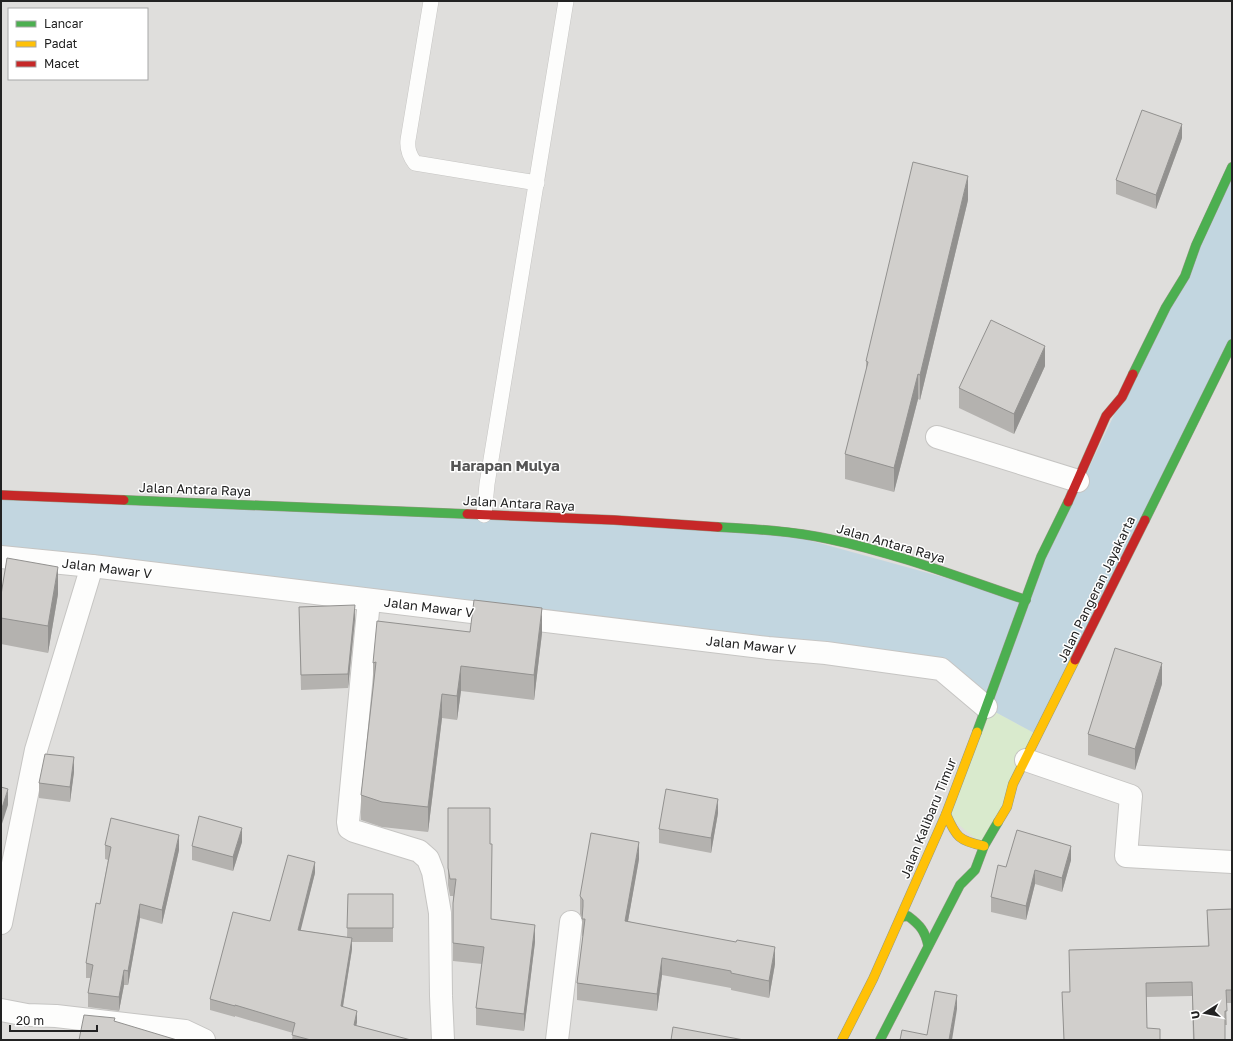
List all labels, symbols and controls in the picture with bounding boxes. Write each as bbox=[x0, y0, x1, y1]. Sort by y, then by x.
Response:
legend bbox=[8, 8, 148, 80]
text: Lancar bbox=[44, 16, 83, 31]
text: Padat bbox=[44, 36, 78, 51]
text: Macet bbox=[44, 56, 80, 71]
district label: Harapan Mulya bbox=[450, 456, 560, 474]
street label: Jalan Antara Raya bbox=[139, 479, 251, 499]
street label: Jalan Antara Raya bbox=[463, 492, 575, 514]
street label: Jalan Pangeran Jayakarta bbox=[1054, 513, 1138, 665]
street label: Jalan Antara Raya bbox=[835, 520, 947, 566]
street label: Jalan Mawar V bbox=[61, 555, 153, 581]
street label: Jalan Mawar V bbox=[383, 594, 475, 620]
street label: Jalan Mawar V bbox=[705, 632, 797, 658]
street label: Jalan Kalibaru Timur bbox=[896, 755, 960, 881]
north arrow bbox=[1185, 993, 1225, 1033]
scale bar bbox=[10, 1007, 97, 1033]
text: U bbox=[1188, 1010, 1202, 1020]
text: 20 m bbox=[16, 1013, 44, 1028]

